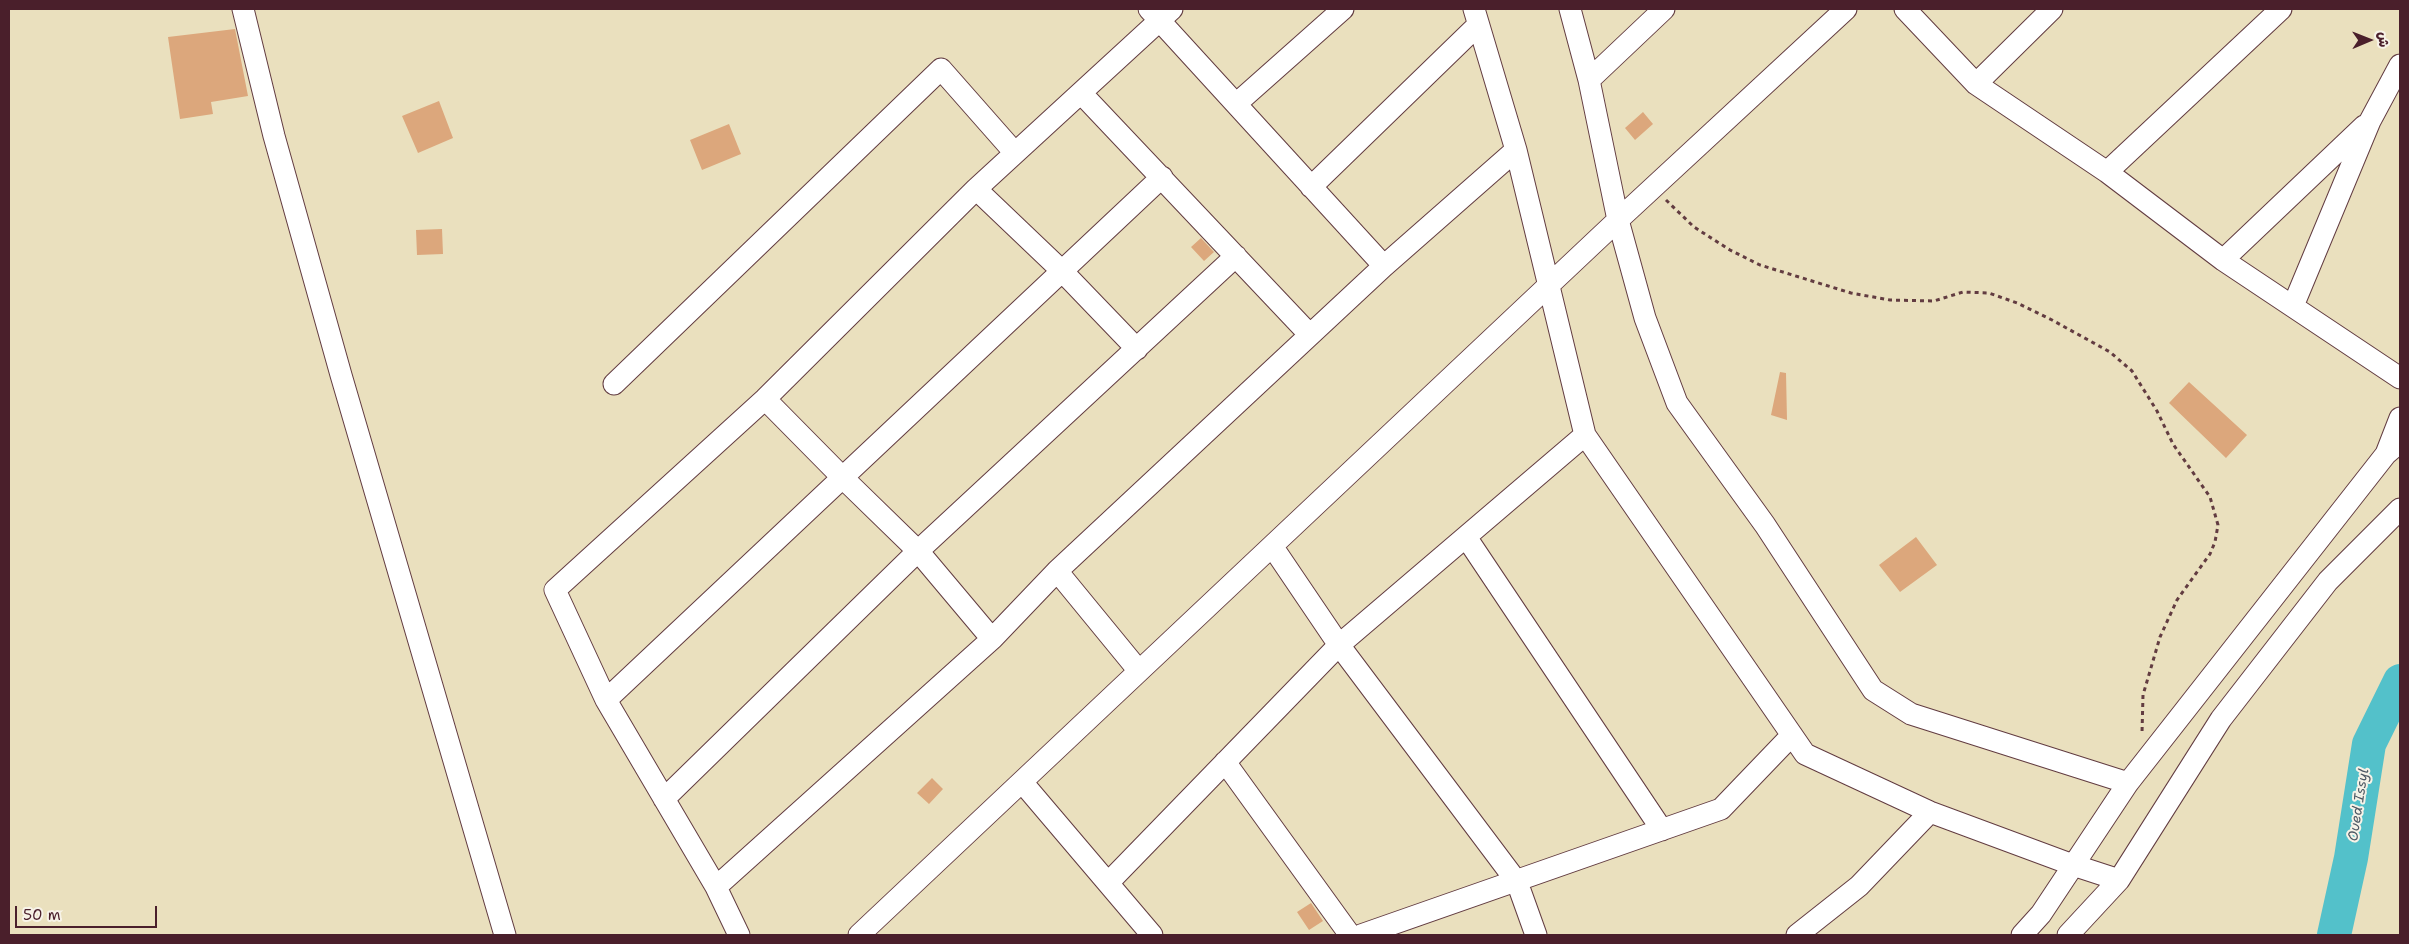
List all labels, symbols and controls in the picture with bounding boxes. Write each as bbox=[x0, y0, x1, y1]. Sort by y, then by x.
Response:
north arrow bbox=[2344, 15, 2394, 65]
text: ش bbox=[2375, 32, 2393, 48]
water label: Oued Issyl bbox=[2345, 768, 2373, 842]
scale bar bbox=[18, 896, 160, 928]
text: 50 m bbox=[23, 905, 61, 925]

